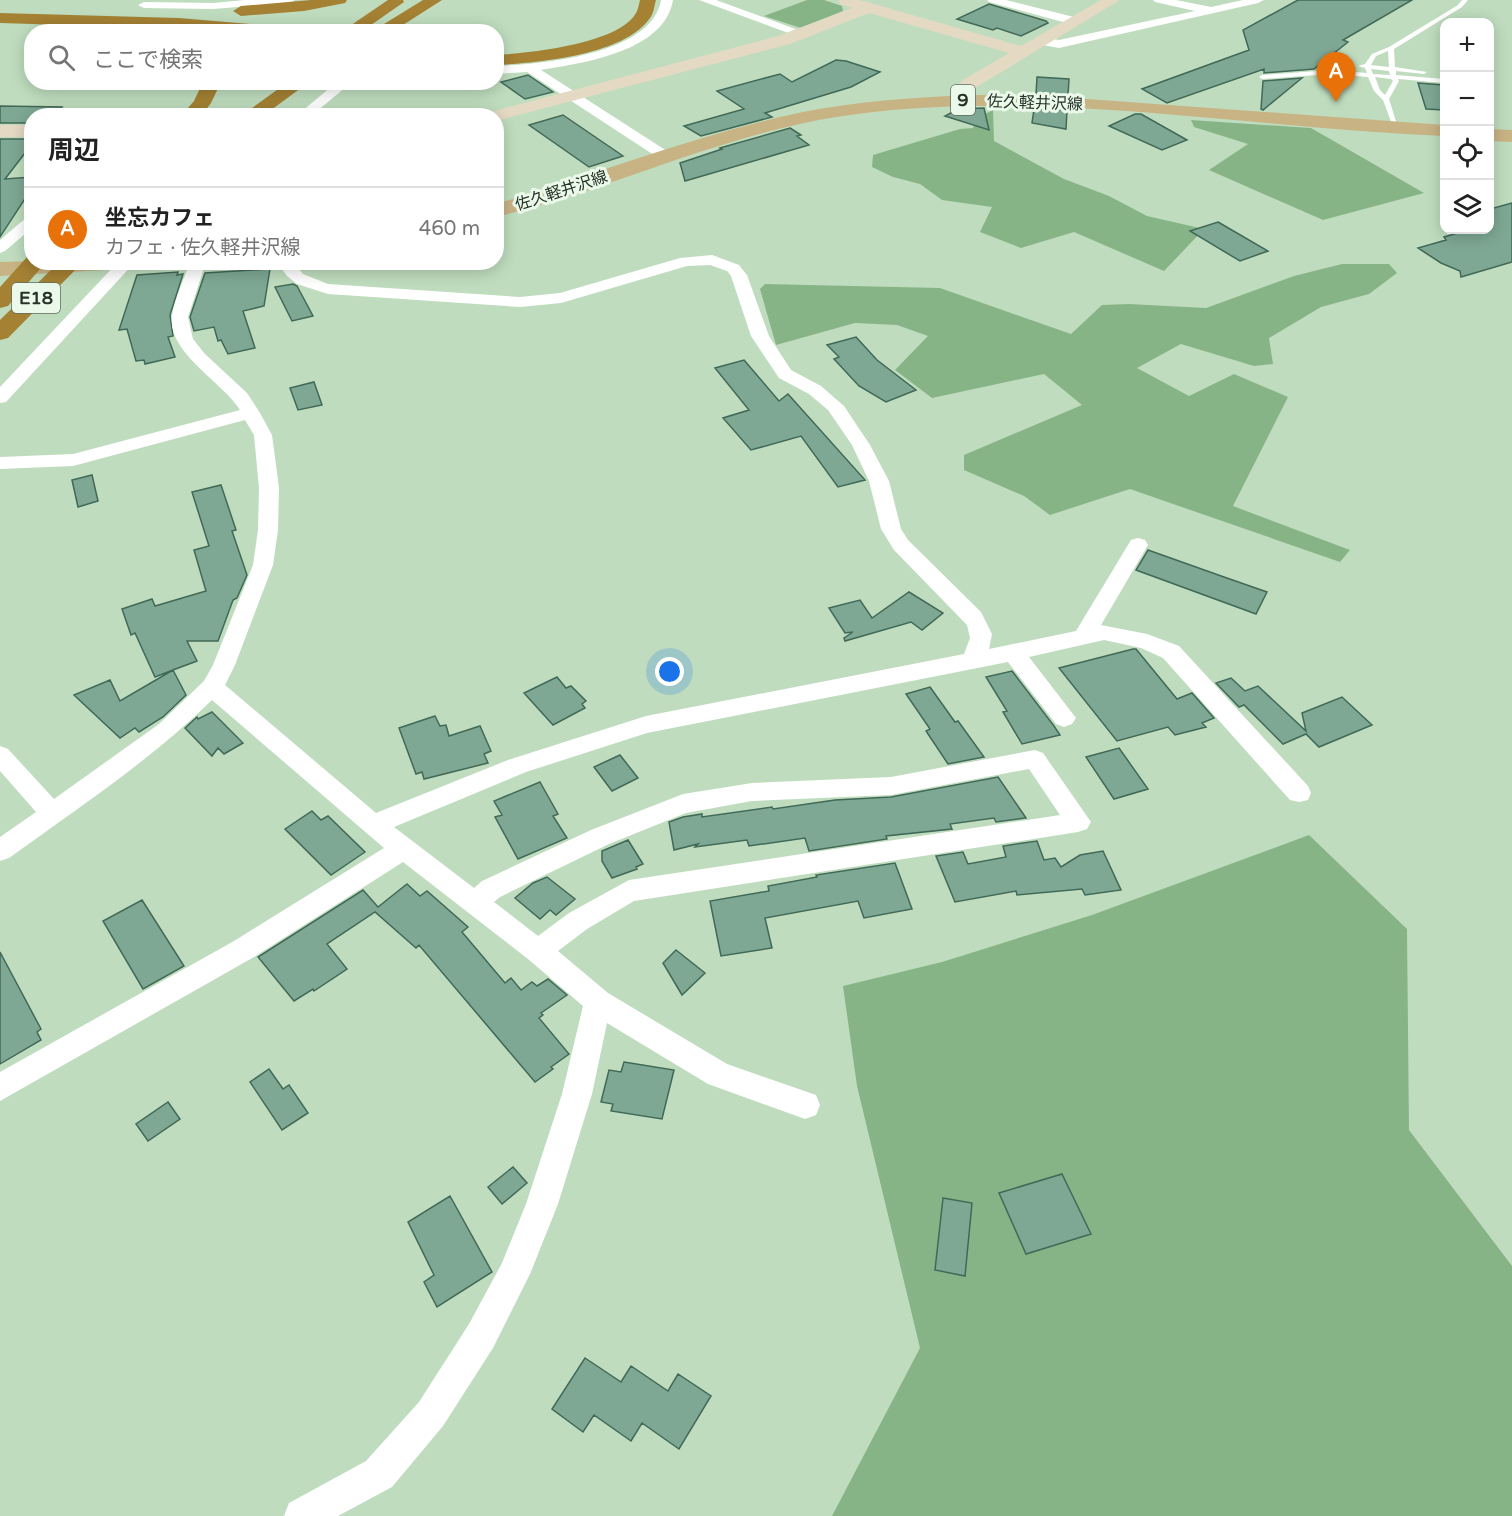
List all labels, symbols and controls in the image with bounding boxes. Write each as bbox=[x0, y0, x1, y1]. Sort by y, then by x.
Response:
map controls bbox=[1440, 18, 1494, 234]
button: + bbox=[1440, 18, 1494, 72]
search box bbox=[24, 24, 504, 90]
icon: search bbox=[45, 41, 78, 74]
text: ここで検索 bbox=[93, 47, 203, 73]
pin: A bbox=[1316, 52, 1356, 102]
button: − bbox=[1440, 72, 1494, 126]
road number: 9 bbox=[951, 85, 975, 115]
street label: 佐久軽井沢線 bbox=[987, 91, 1083, 115]
button: locate bbox=[1440, 126, 1494, 180]
text: 周辺 bbox=[48, 135, 100, 166]
street label: 佐久軽井沢線 bbox=[513, 167, 610, 215]
button: layers bbox=[1440, 180, 1494, 234]
text: 坐忘カフェ bbox=[105, 205, 215, 231]
text: A bbox=[60, 217, 75, 241]
text: 460 m bbox=[419, 217, 480, 241]
text: カフェ · 佐久軽井沢線 bbox=[105, 236, 301, 260]
road number: E18 bbox=[12, 283, 60, 313]
your location bbox=[655, 657, 684, 686]

